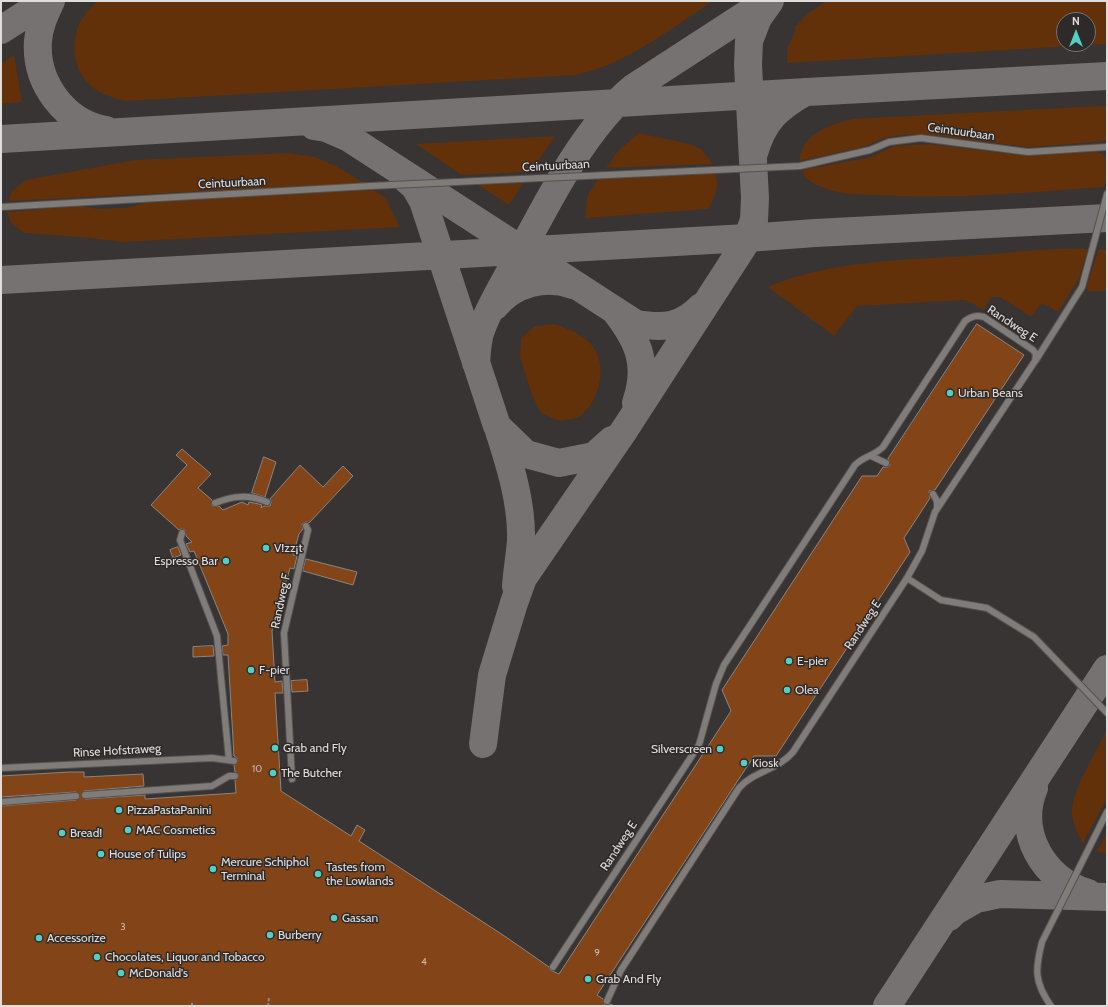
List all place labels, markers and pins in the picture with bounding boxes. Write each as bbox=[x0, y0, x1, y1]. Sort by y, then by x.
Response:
place label: Urban Beans bbox=[958, 386, 1023, 400]
marker: Urban Beans bbox=[945, 388, 955, 398]
place label: V!zz¡t bbox=[274, 541, 302, 555]
marker: V!zz¡t bbox=[261, 543, 271, 553]
place label: Espresso Bar bbox=[154, 554, 218, 568]
marker: Espresso Bar bbox=[221, 556, 231, 566]
place label: E-pier bbox=[797, 654, 828, 668]
marker: E-pier bbox=[784, 656, 794, 666]
place label: F-pier bbox=[259, 663, 290, 677]
marker: F-pier bbox=[246, 665, 256, 675]
place label: Olea bbox=[795, 683, 819, 697]
marker: Olea bbox=[782, 685, 792, 695]
place label: Grab and Fly bbox=[283, 741, 347, 755]
place label: Silverscreen bbox=[651, 742, 712, 756]
marker: Grab and Fly bbox=[270, 743, 280, 753]
marker: Silverscreen bbox=[715, 744, 725, 754]
place label: Kiosk bbox=[752, 756, 779, 770]
marker: Kiosk bbox=[739, 758, 749, 768]
place label: The Butcher bbox=[281, 766, 342, 780]
marker: The Butcher bbox=[268, 768, 278, 778]
place label: PizzaPastaPanini bbox=[127, 803, 211, 817]
marker: PizzaPastaPanini bbox=[114, 805, 124, 815]
place label: MAC Cosmetics bbox=[136, 823, 216, 837]
marker: MAC Cosmetics bbox=[123, 825, 133, 835]
place label: Bread! bbox=[70, 826, 102, 840]
marker: Bread! bbox=[57, 828, 67, 838]
place label: House of Tulips bbox=[109, 847, 186, 861]
marker: House of Tulips bbox=[96, 849, 106, 859]
place label: Mercure Schiphol Terminal bbox=[221, 855, 309, 883]
place label: Tastes from the Lowlands bbox=[326, 860, 393, 888]
marker: Mercure Schiphol Terminal bbox=[208, 864, 218, 874]
marker: Tastes from the Lowlands bbox=[313, 869, 323, 879]
place label: Gassan bbox=[342, 911, 378, 925]
marker: Gassan bbox=[329, 913, 339, 923]
place label: Burberry bbox=[278, 928, 322, 942]
marker: Burberry bbox=[265, 930, 275, 940]
place label: Accessorize bbox=[47, 931, 106, 945]
marker: Accessorize bbox=[34, 933, 44, 943]
place label: Chocolates, Liquor and Tobacco bbox=[105, 950, 265, 964]
marker: Chocolates, Liquor and Tobacco bbox=[92, 952, 102, 962]
place label: McDonald's bbox=[129, 966, 188, 980]
marker: McDonald's bbox=[116, 968, 126, 978]
place label: Grab And Fly bbox=[596, 972, 661, 986]
marker: Grab And Fly bbox=[583, 974, 593, 984]

